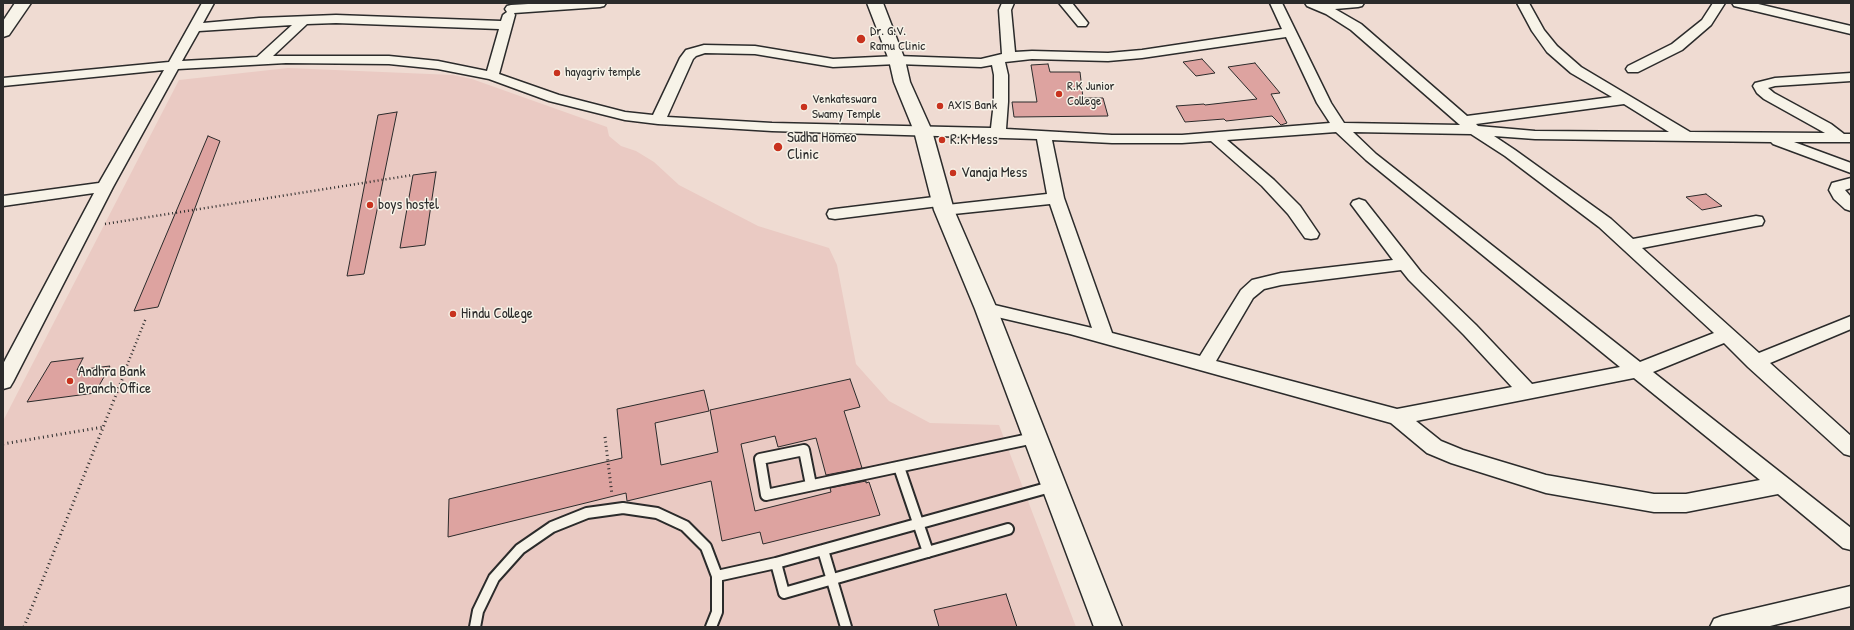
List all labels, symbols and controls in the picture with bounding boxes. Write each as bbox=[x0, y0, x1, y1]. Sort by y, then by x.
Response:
place label: Dr. G.V. Ramu Clinic bbox=[870, 24, 925, 55]
marker: Dr. G.V. Ramu Clinic bbox=[855, 33, 867, 45]
place label: hayagriv temple bbox=[565, 65, 641, 81]
marker: hayagriv temple bbox=[552, 68, 562, 78]
place label: R.K Junior College bbox=[1067, 79, 1115, 110]
marker: R.K Junior College bbox=[1054, 89, 1064, 99]
place label: Venkateswara Swamy Temple bbox=[812, 92, 881, 123]
place label: AXIS Bank bbox=[948, 98, 997, 114]
marker: AXIS Bank bbox=[935, 101, 945, 111]
marker: Venkateswara Swamy Temple bbox=[799, 102, 809, 112]
place label: Sudha Homeo Clinic bbox=[787, 129, 857, 164]
place label: R.K Mess bbox=[950, 131, 998, 149]
marker: R.K Mess bbox=[937, 135, 947, 145]
marker: Sudha Homeo Clinic bbox=[772, 141, 784, 153]
place label: Vanaja Mess bbox=[961, 164, 1027, 182]
marker: Vanaja Mess bbox=[948, 168, 958, 178]
place label: boys hostel bbox=[378, 196, 439, 214]
marker: boys hostel bbox=[365, 200, 375, 210]
place label: Hindu College bbox=[461, 305, 533, 323]
marker: Hindu College bbox=[448, 309, 458, 319]
place label: Andhra Bank Branch Office bbox=[78, 363, 151, 398]
marker: Andhra Bank Branch Office bbox=[65, 376, 75, 386]

